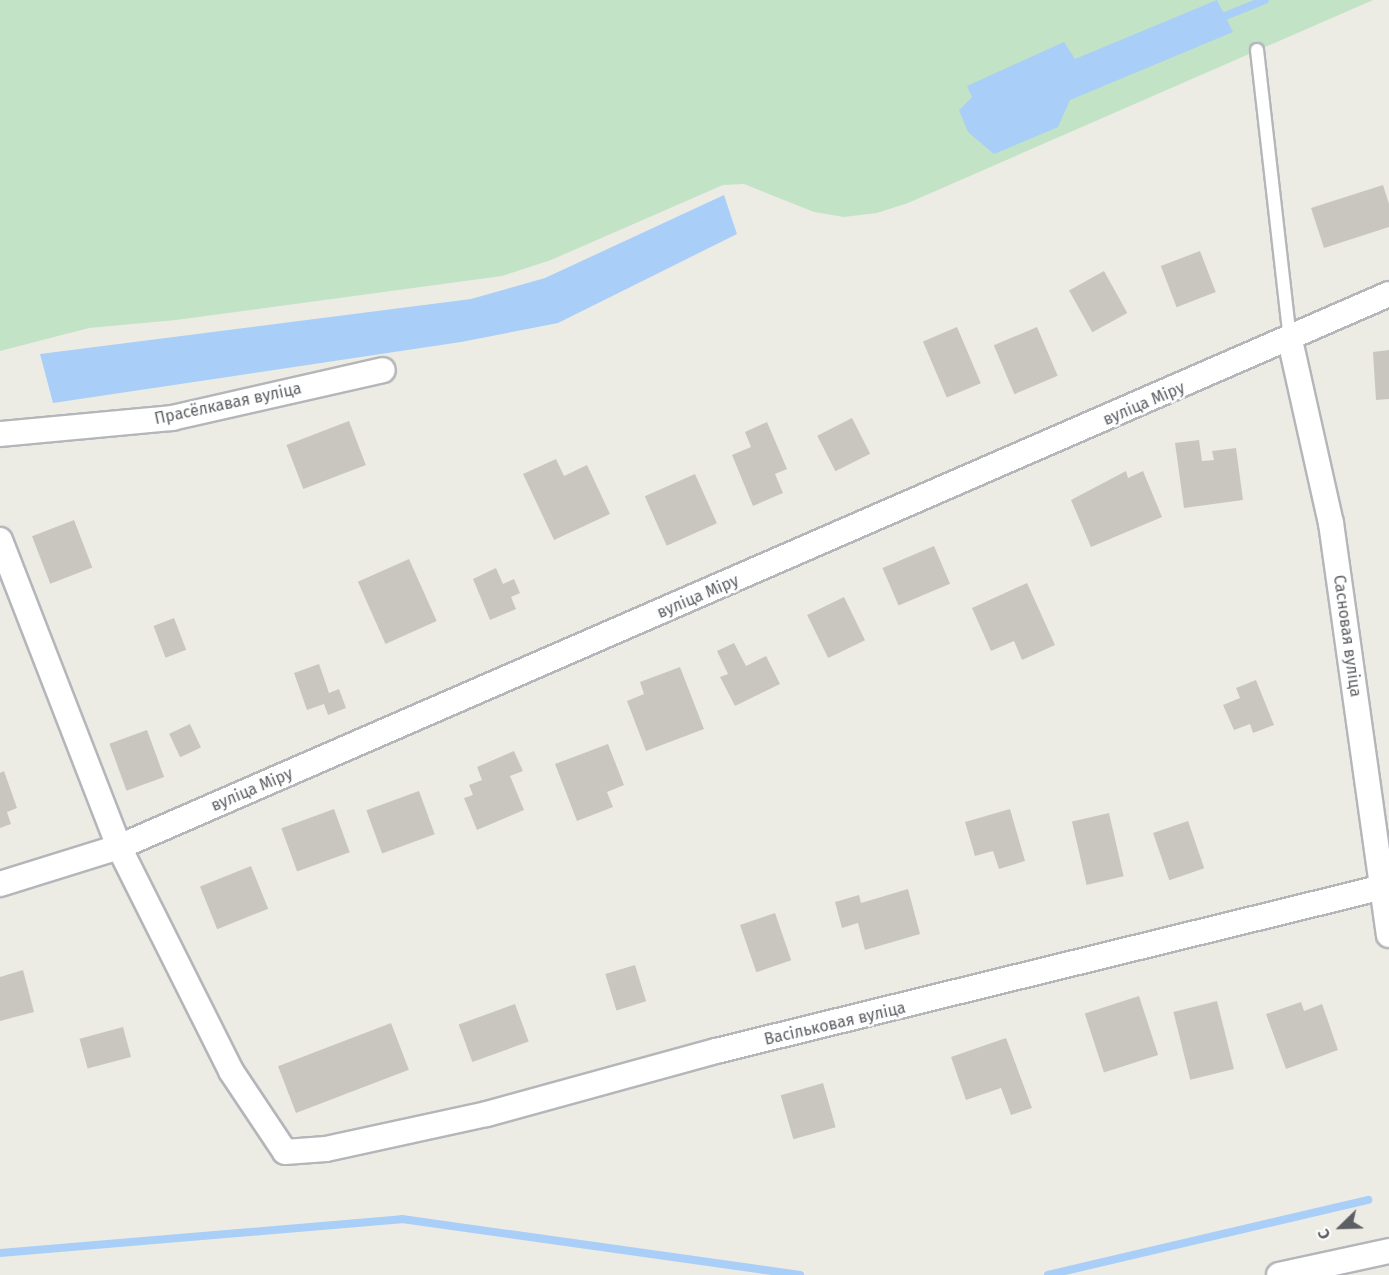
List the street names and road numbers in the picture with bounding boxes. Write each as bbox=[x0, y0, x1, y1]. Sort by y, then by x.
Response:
street label: вуліца Міру bbox=[1100, 378, 1188, 430]
street label: Прасёлкавая вуліца bbox=[153, 379, 303, 429]
street label: вуліца Міру bbox=[654, 571, 742, 623]
street label: Сасновая вуліца bbox=[1329, 574, 1365, 698]
street label: вуліца Міру bbox=[208, 764, 296, 816]
street label: Васільковая вуліца bbox=[762, 998, 908, 1050]

